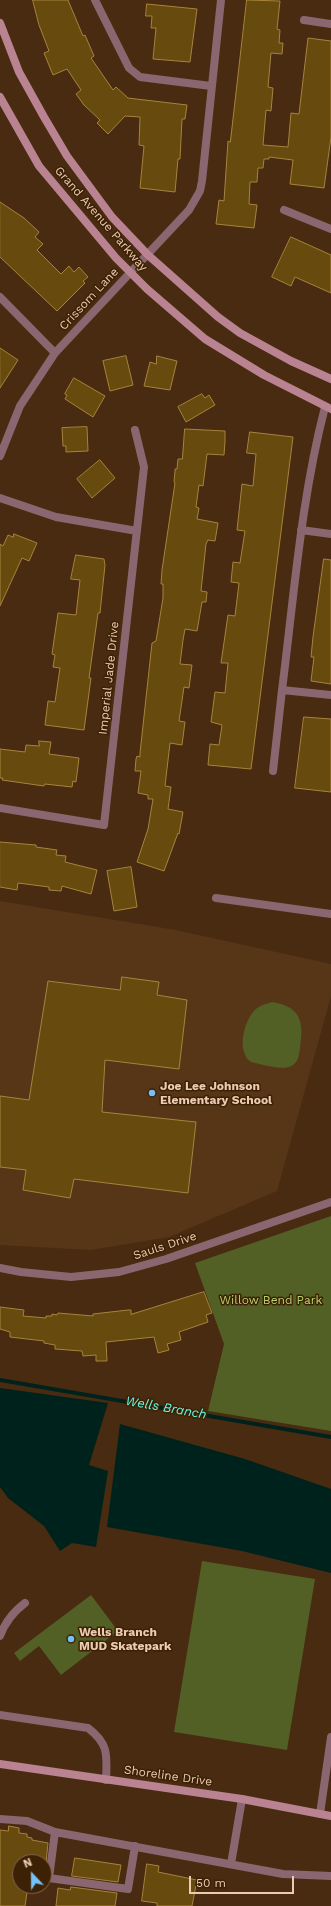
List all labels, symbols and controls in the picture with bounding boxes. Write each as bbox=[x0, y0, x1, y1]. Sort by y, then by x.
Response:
street label: Grand Avenue Parkway bbox=[52, 164, 150, 274]
street label: Crissom Lane bbox=[56, 265, 122, 333]
street label: Imperial Jade Drive bbox=[96, 621, 122, 735]
place label: Joe Lee Johnson Elementary School bbox=[160, 1079, 272, 1107]
marker: Joe Lee Johnson Elementary School bbox=[147, 1088, 157, 1098]
street label: Sauls Drive bbox=[132, 1229, 198, 1263]
park label: Willow Bend Park bbox=[220, 1293, 322, 1307]
water label: Wells Branch bbox=[124, 1393, 208, 1423]
place label: Wells Branch MUD Skatepark bbox=[79, 1625, 172, 1653]
marker: Wells Branch MUD Skatepark bbox=[66, 1634, 76, 1644]
street label: Shoreline Drive bbox=[123, 1763, 213, 1789]
north arrow bbox=[12, 1854, 52, 1894]
text: N bbox=[21, 1856, 34, 1871]
scale bar bbox=[191, 1868, 296, 1894]
text: 50 m bbox=[196, 1876, 226, 1890]

